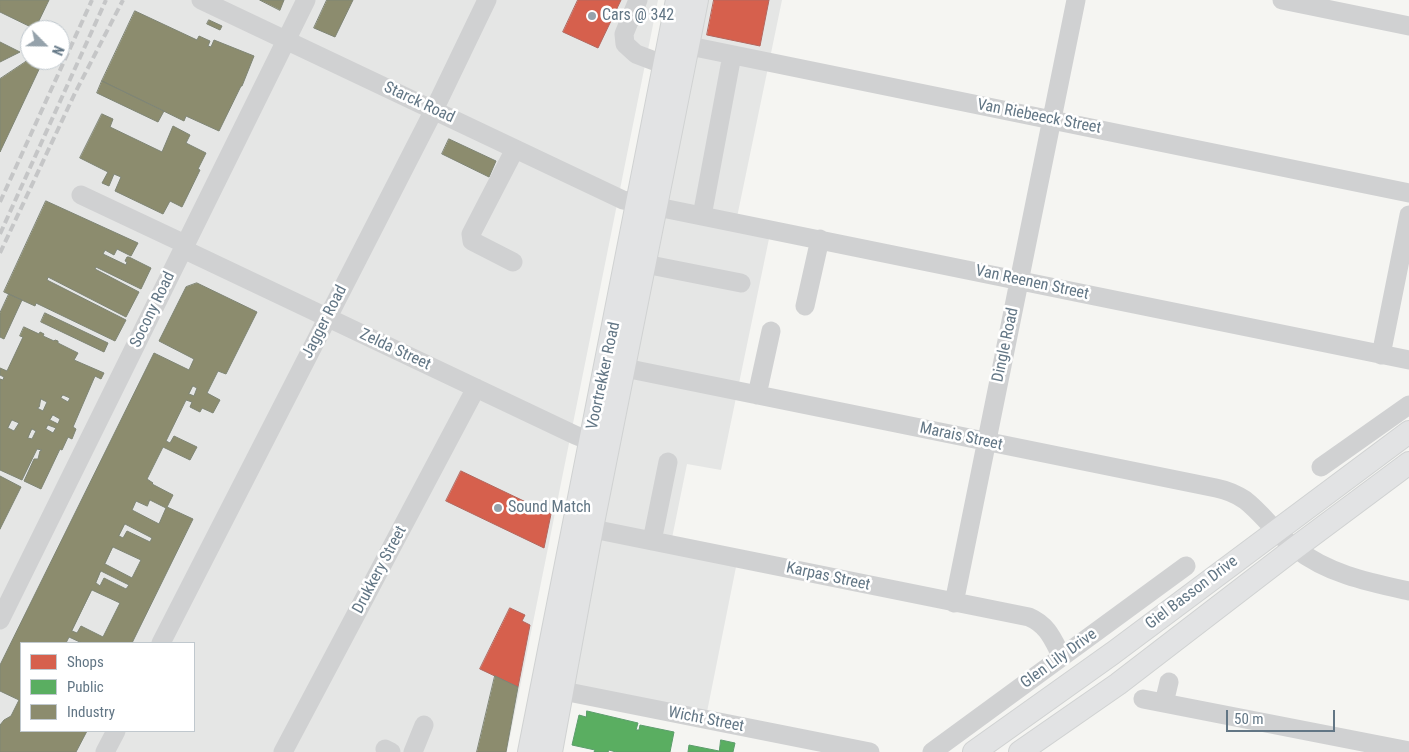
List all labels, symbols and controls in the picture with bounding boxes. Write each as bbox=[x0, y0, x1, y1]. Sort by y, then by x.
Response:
place label: Cars @ 342 bbox=[602, 6, 674, 26]
marker: Cars @ 342 bbox=[586, 10, 598, 22]
north arrow bbox=[20, 20, 70, 70]
text: N bbox=[49, 43, 67, 58]
street label: Starck Road bbox=[381, 78, 457, 128]
street label: Van Riebeeck Street bbox=[975, 96, 1103, 138]
street label: Van Reenen Street bbox=[974, 262, 1090, 304]
street label: Socony Road bbox=[126, 269, 180, 351]
street label: Jagger Road bbox=[298, 282, 352, 362]
street label: Dingle Road bbox=[989, 306, 1023, 384]
street label: Voortrekker Road bbox=[583, 321, 625, 431]
street label: Zelda Street bbox=[356, 325, 434, 375]
street label: Marais Street bbox=[918, 419, 1004, 455]
place label: Sound Match bbox=[508, 498, 591, 518]
marker: Sound Match bbox=[492, 502, 504, 514]
street label: Drukkery Street bbox=[349, 523, 411, 617]
street label: Giel Basson Drive bbox=[1142, 552, 1242, 634]
street label: Karpas Street bbox=[784, 559, 872, 595]
street label: Glen Lily Drive bbox=[1017, 625, 1101, 693]
legend bbox=[20, 642, 195, 732]
text: Shops bbox=[67, 653, 104, 671]
text: Public bbox=[67, 678, 104, 696]
scale bar bbox=[1229, 700, 1338, 732]
text: Industry bbox=[67, 703, 115, 721]
street label: Wicht Street bbox=[666, 703, 746, 737]
text: 50 m bbox=[1234, 710, 1264, 728]

